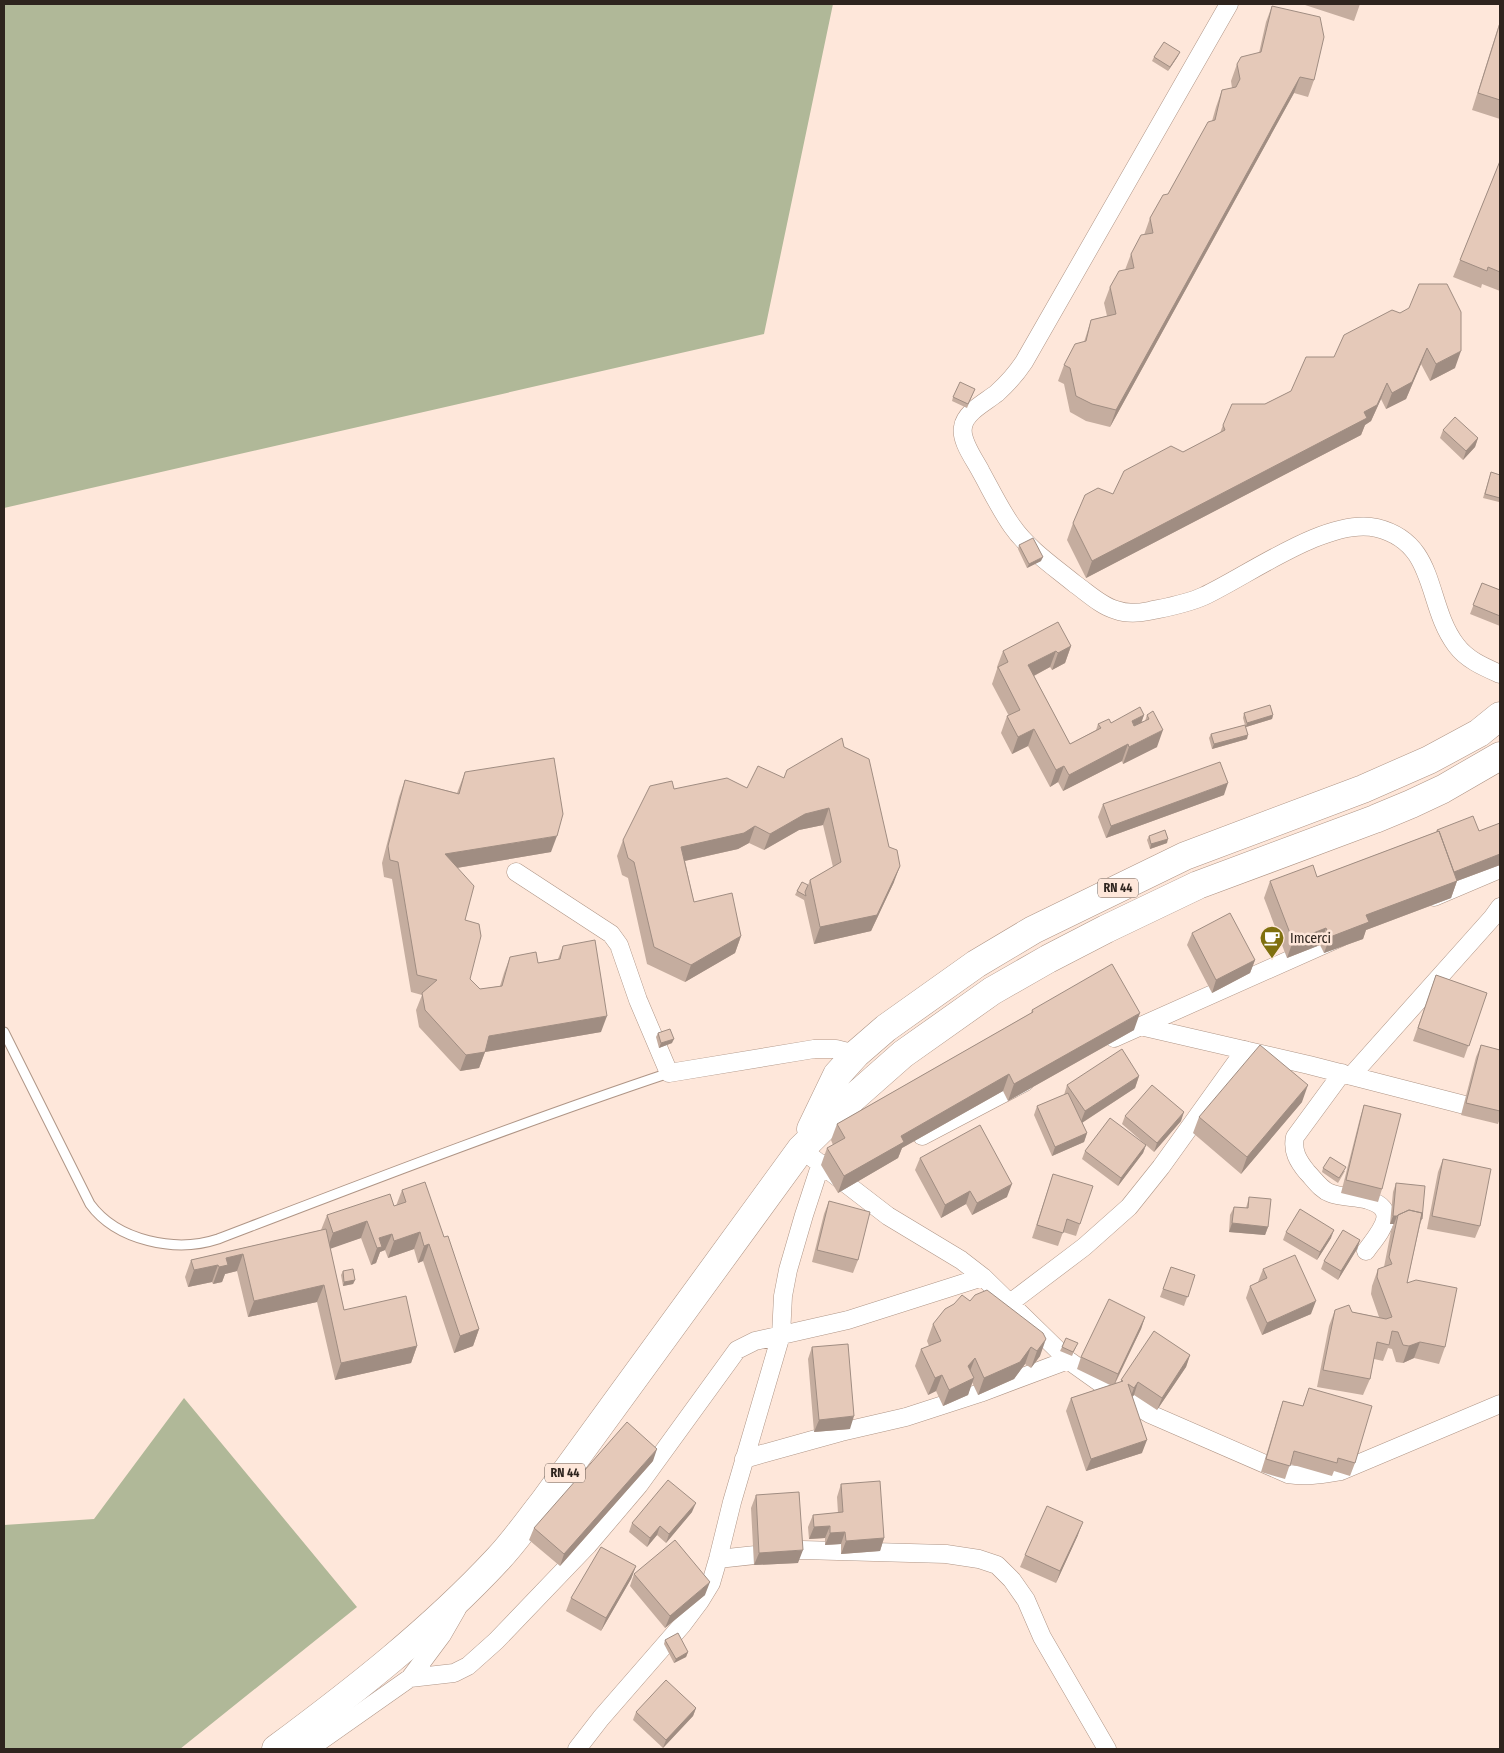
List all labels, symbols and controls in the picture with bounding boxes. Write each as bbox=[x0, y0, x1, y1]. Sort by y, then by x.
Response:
road number: RN 44 bbox=[1098, 878, 1138, 898]
cafe icon: Imcerci bbox=[1259, 925, 1285, 959]
place label: Imcerci bbox=[1290, 930, 1331, 947]
road number: RN 44 bbox=[545, 1464, 585, 1482]

